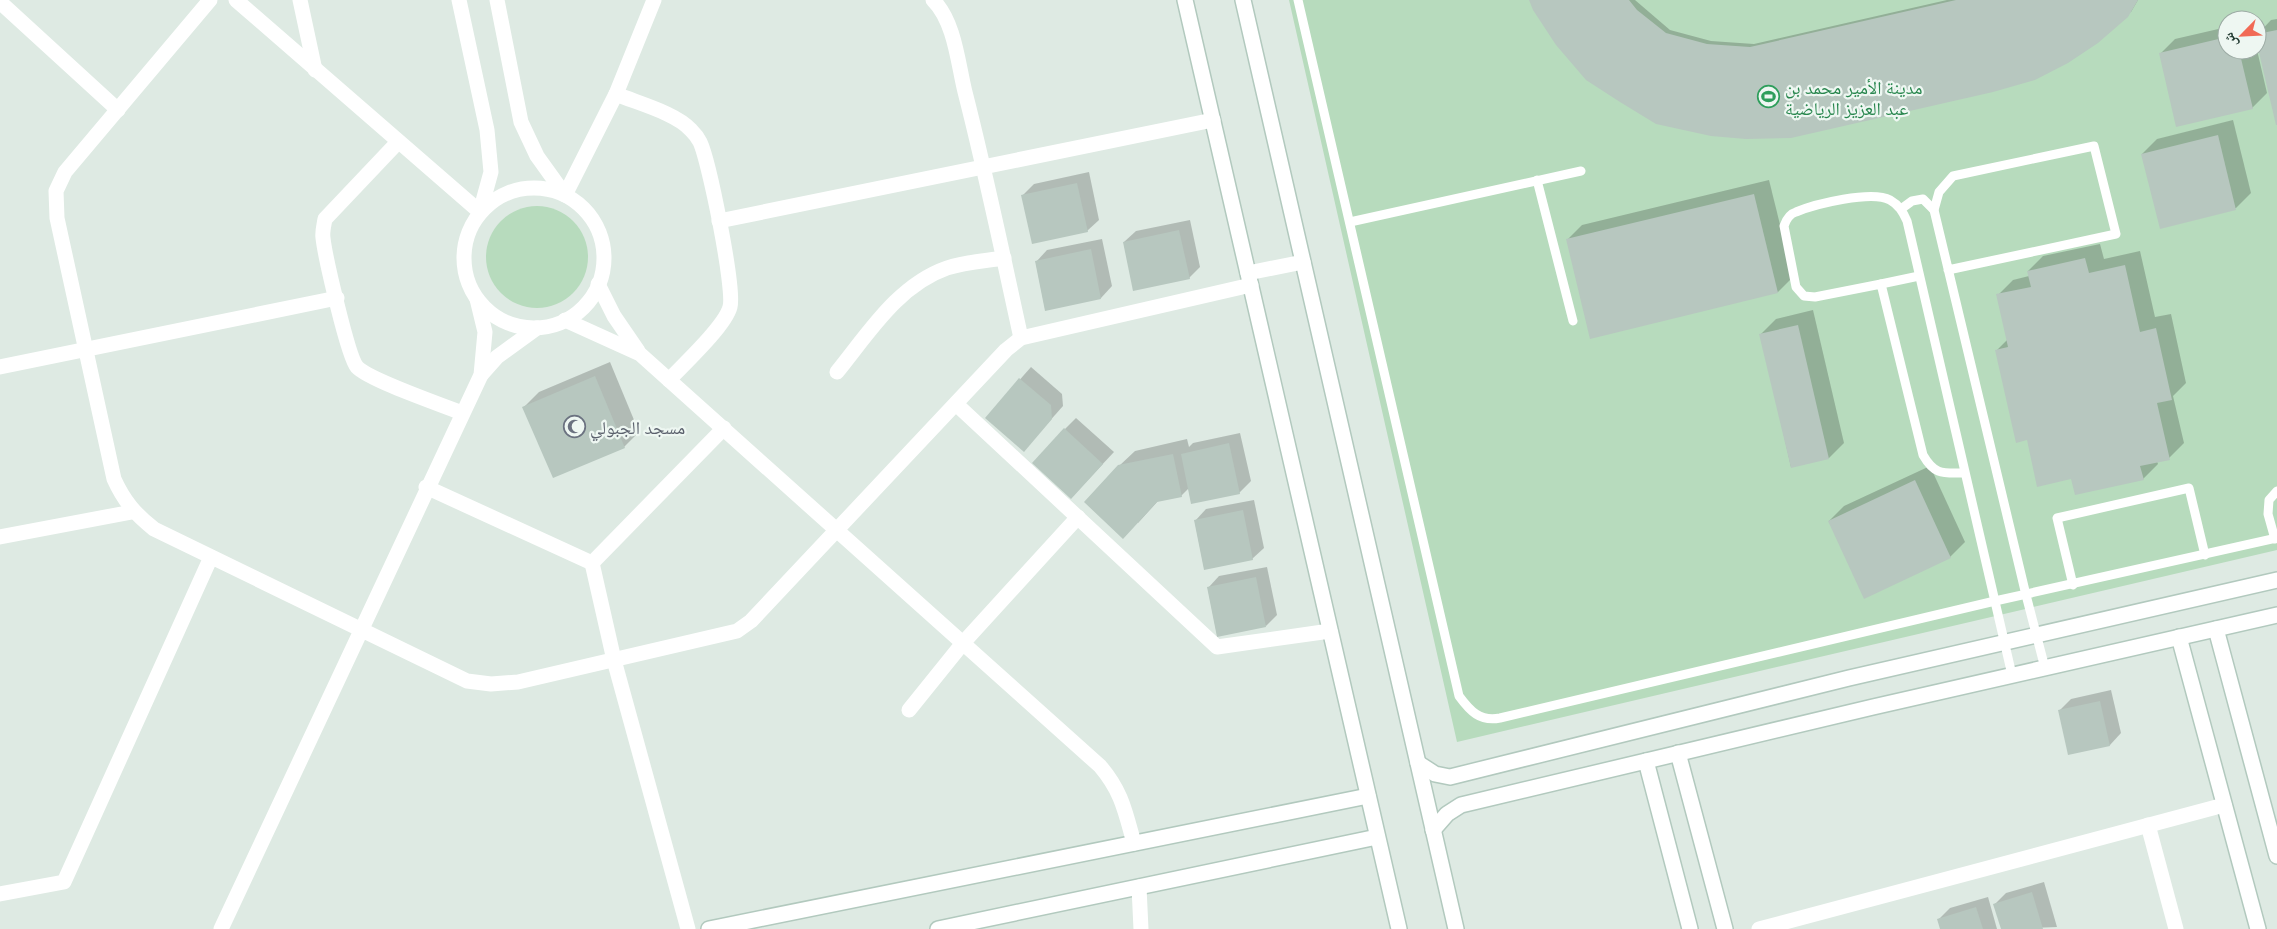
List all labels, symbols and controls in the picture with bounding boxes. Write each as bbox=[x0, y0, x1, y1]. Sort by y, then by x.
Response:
north arrow bbox=[2217, 10, 2267, 60]
text: ش bbox=[2219, 30, 2241, 51]
place label: مدينة الأمير محمد بن عبد العزيز الرياضية bbox=[1785, 76, 1922, 120]
sports icon: مدينة الأمير محمد بن عبد العزيز الرياضية bbox=[1757, 85, 1781, 109]
mosque icon: مسجد الجبولي bbox=[562, 415, 586, 439]
place label: مسجد الجبولي bbox=[590, 416, 685, 442]

